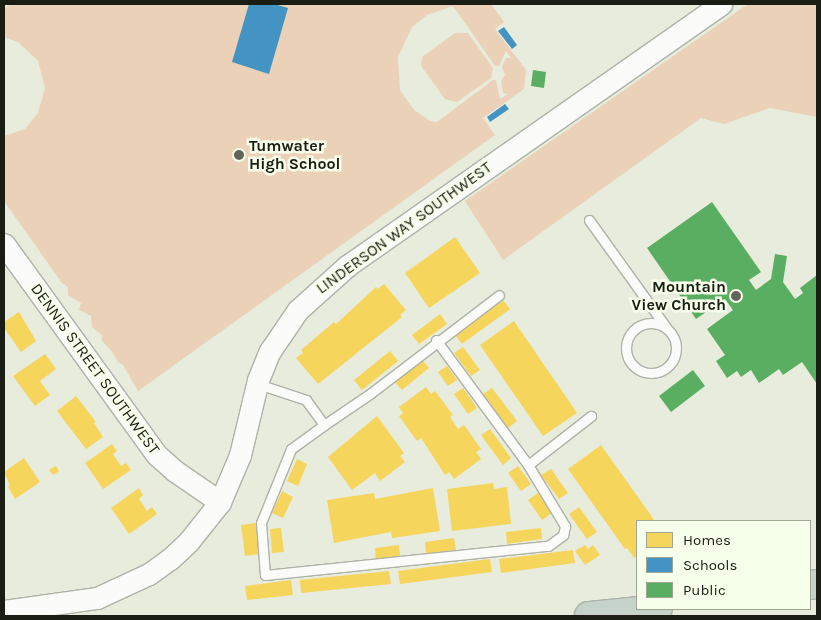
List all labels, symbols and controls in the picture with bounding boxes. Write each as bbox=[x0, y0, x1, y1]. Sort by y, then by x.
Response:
place label: Tumwater High School bbox=[249, 136, 340, 174]
marker: Tumwater High School bbox=[233, 149, 245, 161]
street label: LINDERSON WAY SOUTHWEST bbox=[312, 158, 496, 298]
place label: Mountain View Church bbox=[632, 277, 726, 315]
street label: DENNIS STREET SOUTHWEST bbox=[26, 280, 164, 458]
marker: Mountain View Church bbox=[730, 290, 742, 302]
legend bbox=[636, 520, 811, 610]
text: Homes bbox=[683, 531, 731, 549]
text: Schools bbox=[683, 556, 737, 574]
text: Public bbox=[683, 581, 726, 599]

